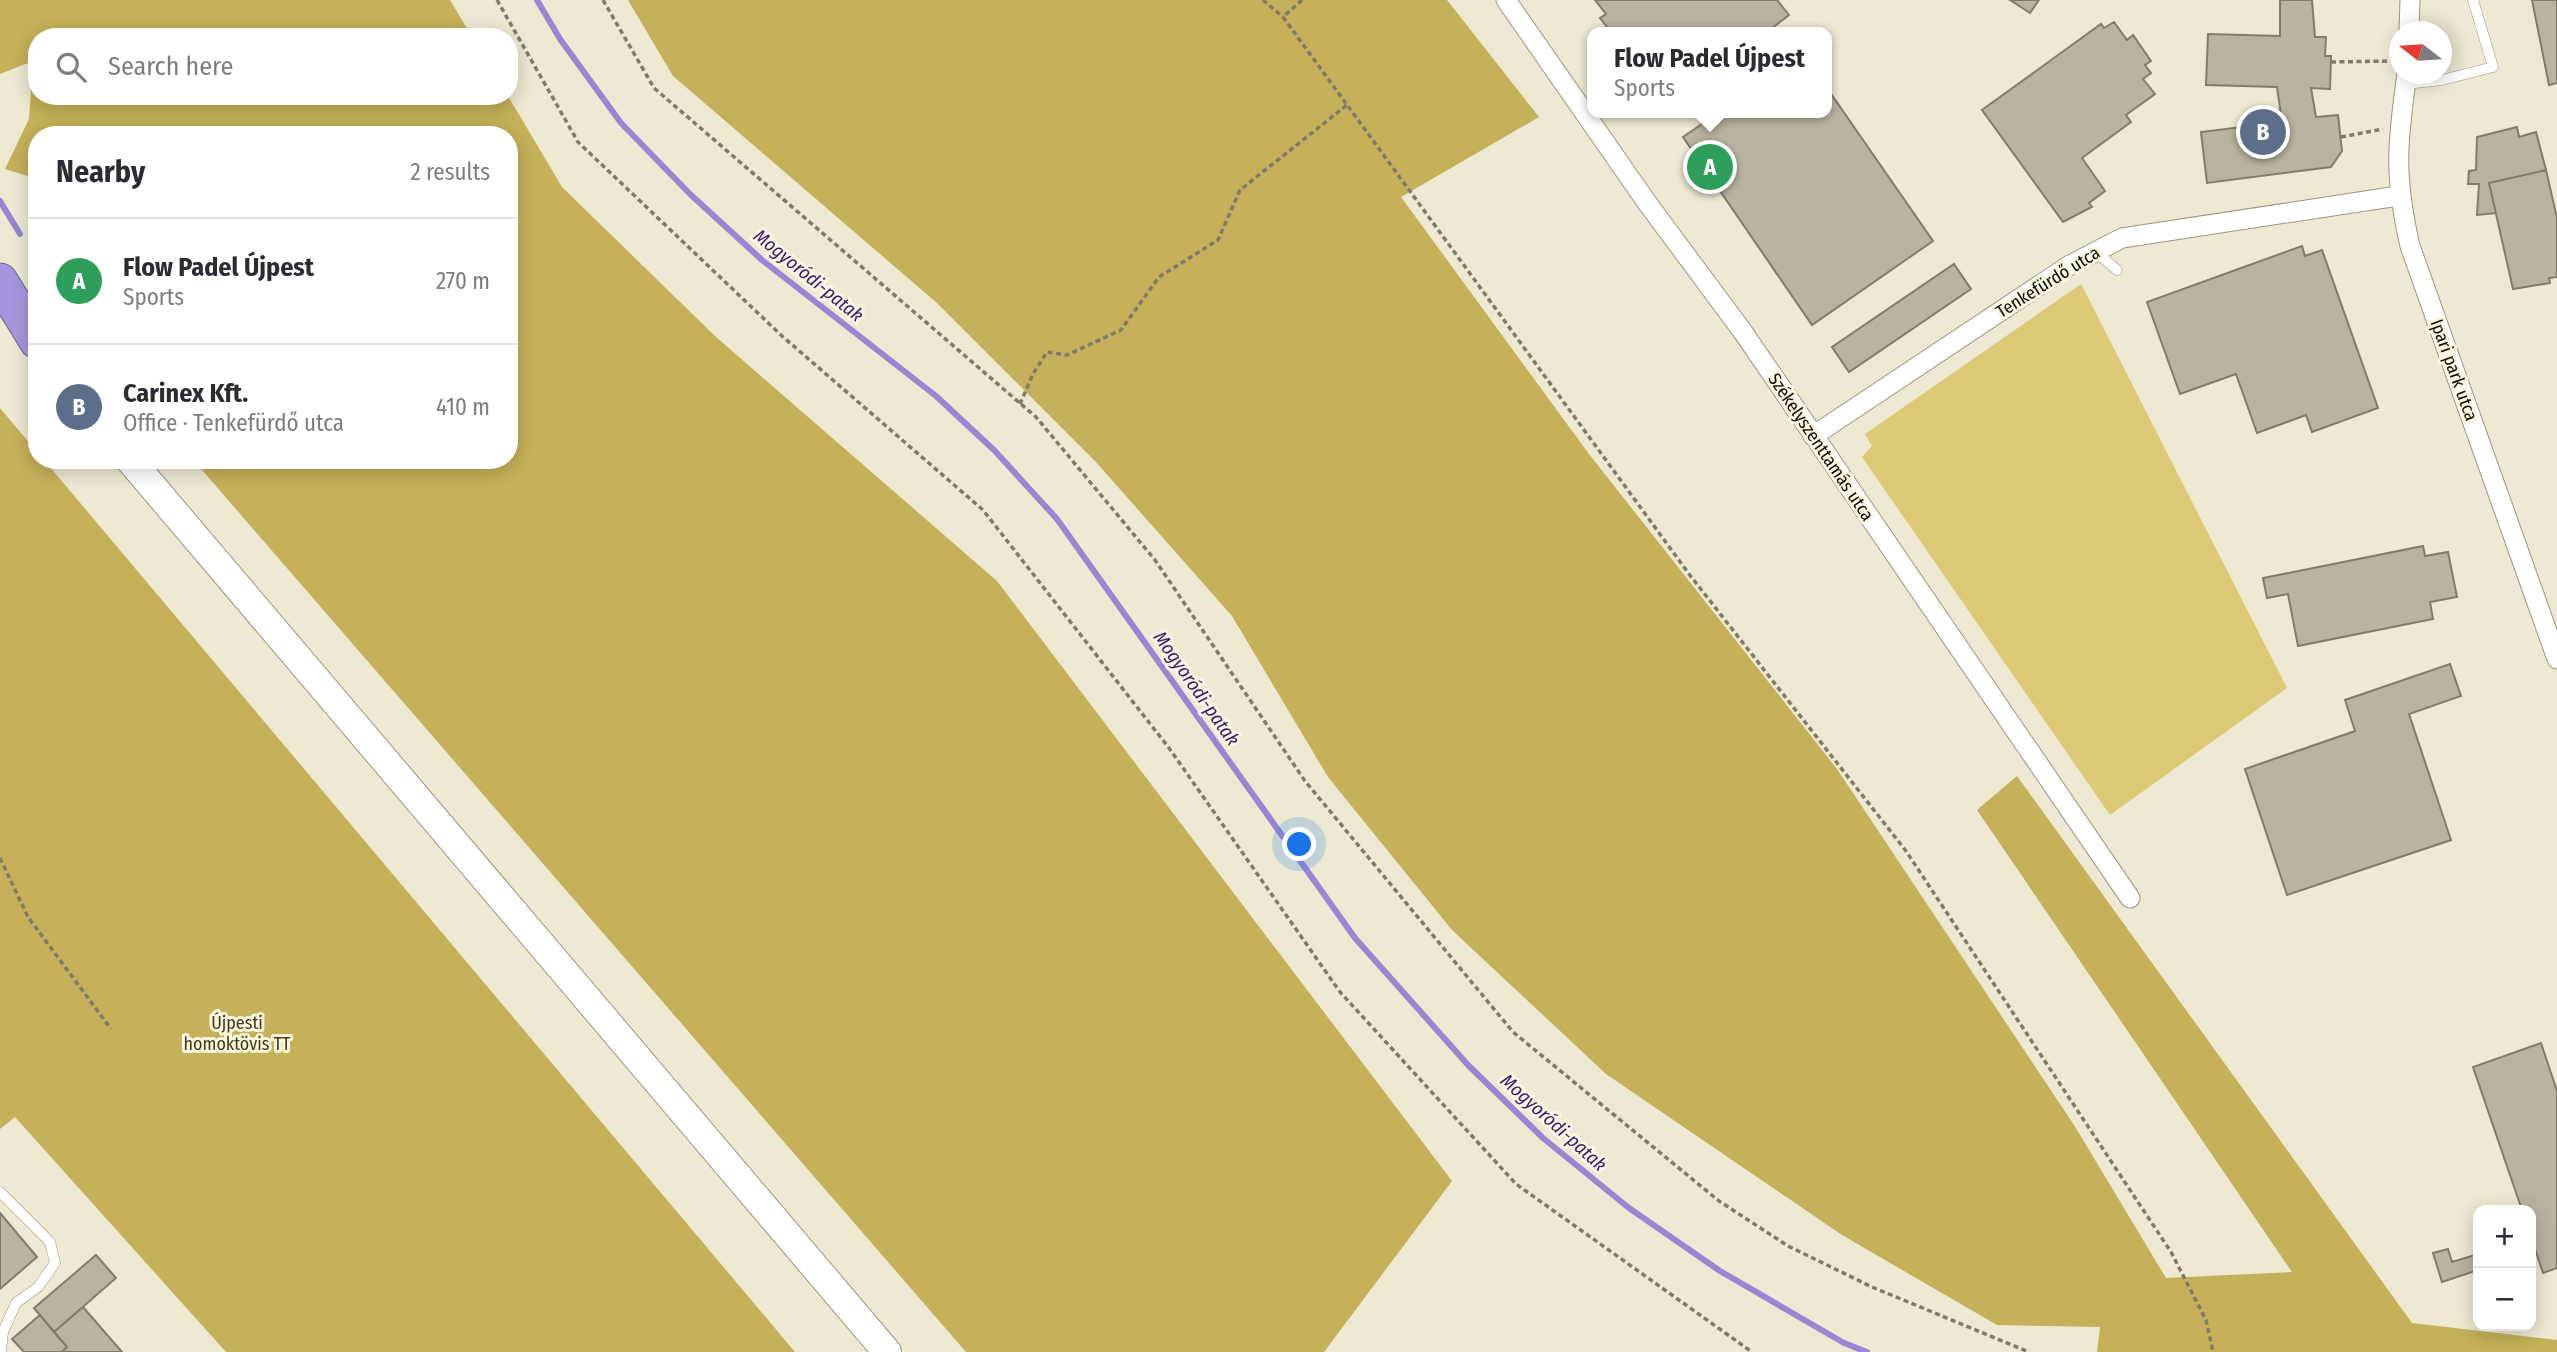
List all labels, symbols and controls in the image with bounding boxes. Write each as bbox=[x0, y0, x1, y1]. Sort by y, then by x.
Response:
north arrow bbox=[2389, 21, 2452, 84]
popup bbox=[1587, 27, 1832, 118]
search box bbox=[28, 28, 518, 105]
text: Flow Padel Újpest bbox=[1614, 43, 1805, 74]
icon: search bbox=[52, 48, 90, 86]
text: Search here bbox=[108, 51, 233, 82]
text: Sports bbox=[1614, 74, 1675, 102]
pin: B bbox=[2240, 106, 2286, 158]
pin: A bbox=[1687, 141, 1733, 193]
text: Nearby bbox=[56, 154, 145, 190]
text: 2 results bbox=[410, 158, 490, 186]
water label: Mogyoródi-patak bbox=[749, 224, 868, 327]
street label: Tenkefürdő utca bbox=[1992, 241, 2104, 323]
text: Flow Padel Újpest bbox=[123, 252, 314, 283]
text: A bbox=[73, 267, 85, 295]
text: 270 m bbox=[436, 267, 490, 295]
text: Sports bbox=[123, 283, 184, 311]
street label: Ipari park utca bbox=[2425, 316, 2483, 424]
street label: Székelyszenttamás utca bbox=[1763, 369, 1879, 525]
text: Carinex Kft. bbox=[123, 378, 248, 409]
text: B bbox=[73, 393, 85, 421]
text: 410 m bbox=[436, 393, 490, 421]
text: Office · Tenkefürdő utca bbox=[123, 409, 344, 437]
water label: Mogyoródi-patak bbox=[1149, 627, 1245, 750]
your location bbox=[1282, 827, 1316, 861]
park label: Újpesti homoktövis TT bbox=[184, 1011, 291, 1055]
water label: Mogyoródi-patak bbox=[1496, 1069, 1611, 1176]
map controls bbox=[2473, 1205, 2536, 1331]
button: + bbox=[2473, 1205, 2536, 1268]
button: − bbox=[2473, 1268, 2536, 1331]

